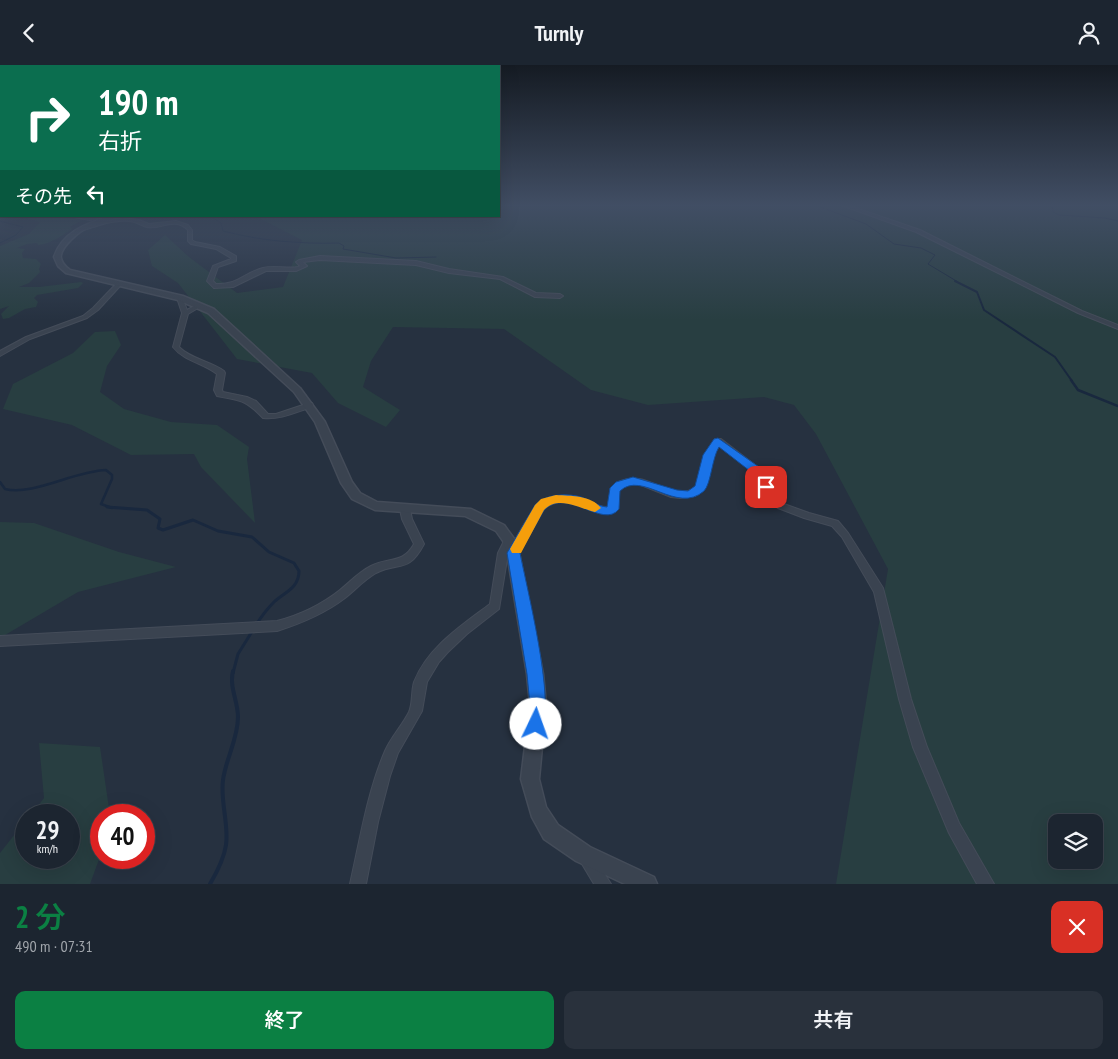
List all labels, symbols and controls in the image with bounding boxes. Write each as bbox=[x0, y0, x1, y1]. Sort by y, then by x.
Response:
icon: back bbox=[15, 19, 43, 47]
text: Turnly bbox=[535, 19, 583, 47]
icon: person bbox=[1075, 19, 1103, 47]
text: 190 m bbox=[98, 79, 179, 125]
icon: right bbox=[15, 85, 80, 150]
text: 右折 bbox=[98, 127, 142, 155]
icon: left bbox=[82, 180, 110, 208]
text: その先 bbox=[15, 184, 72, 208]
pin bbox=[745, 466, 787, 508]
icon: arrive bbox=[752, 473, 780, 501]
position arrow bbox=[509, 697, 561, 749]
speed limit sign: 40 bbox=[90, 804, 155, 869]
text: 29 bbox=[36, 814, 59, 846]
map controls bbox=[1048, 814, 1103, 869]
button: layers bbox=[1048, 814, 1103, 869]
text: km/h bbox=[37, 841, 58, 856]
text: 2 分 bbox=[15, 897, 66, 936]
button: close bbox=[1051, 901, 1103, 953]
text: 490 m · 07:31 bbox=[15, 936, 93, 956]
button: 終了 bbox=[15, 991, 554, 1049]
button: 共有 bbox=[564, 991, 1103, 1049]

